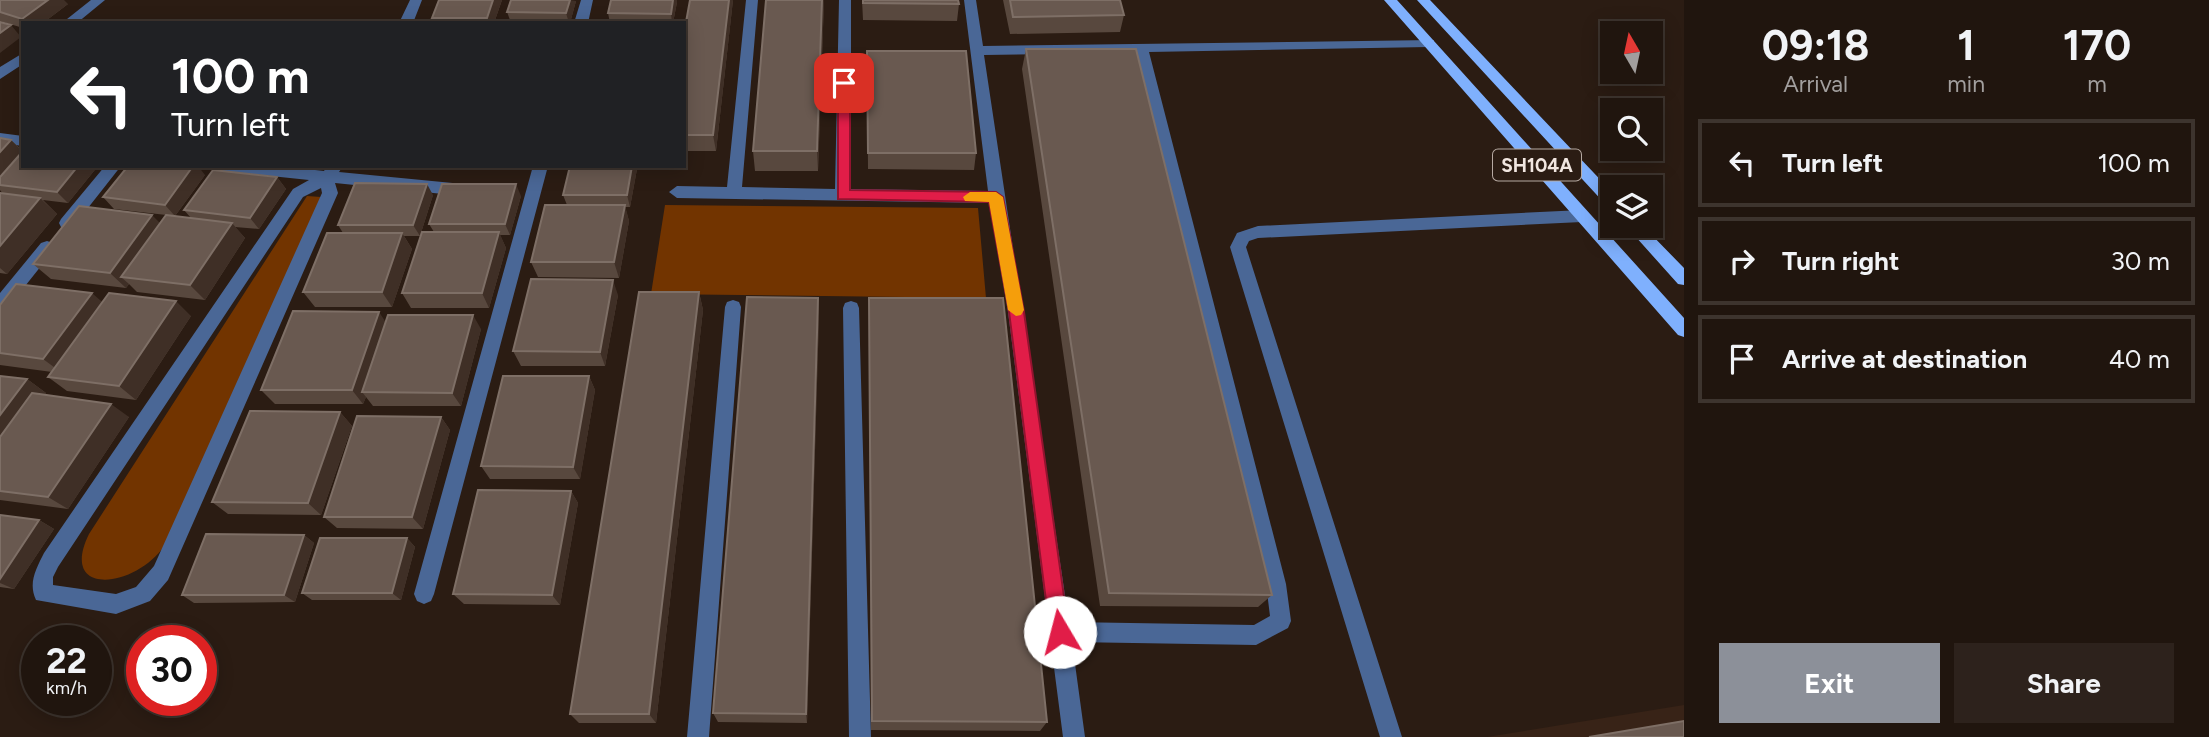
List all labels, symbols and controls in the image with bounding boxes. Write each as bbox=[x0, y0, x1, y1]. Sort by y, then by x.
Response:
text: 09:18 bbox=[1762, 20, 1869, 71]
text: 1 bbox=[1957, 20, 1975, 71]
text: 170 bbox=[2063, 20, 2131, 71]
north arrow bbox=[1600, 21, 1662, 84]
map controls bbox=[1600, 21, 1663, 238]
text: 100 m bbox=[171, 46, 310, 105]
icon: left bbox=[56, 49, 147, 140]
pin bbox=[814, 53, 874, 113]
icon: arrive bbox=[825, 64, 863, 102]
text: Arrival bbox=[1783, 70, 1848, 98]
text: min bbox=[1947, 70, 1985, 98]
text: m bbox=[2087, 70, 2107, 98]
button: search bbox=[1600, 98, 1663, 161]
text: Turn left bbox=[171, 106, 290, 144]
icon: left bbox=[1723, 144, 1761, 182]
text: Turn left bbox=[1782, 147, 1883, 179]
text: 100 m bbox=[2097, 147, 2170, 179]
road number: SH104A bbox=[1493, 150, 1581, 181]
button: layers bbox=[1600, 175, 1663, 238]
icon: right bbox=[1723, 242, 1761, 280]
text: Turn right bbox=[1782, 245, 1899, 277]
text: 30 m bbox=[2111, 245, 2170, 277]
icon: arrive bbox=[1723, 340, 1761, 378]
text: Arrive at destination bbox=[1782, 343, 2027, 375]
text: 40 m bbox=[2109, 343, 2170, 375]
position arrow bbox=[1023, 595, 1097, 669]
speed limit sign: 30 bbox=[126, 625, 217, 716]
text: 22 bbox=[46, 640, 87, 682]
button: Exit bbox=[1719, 643, 1940, 723]
button: Share bbox=[1954, 643, 2174, 723]
text: km/h bbox=[46, 677, 87, 699]

